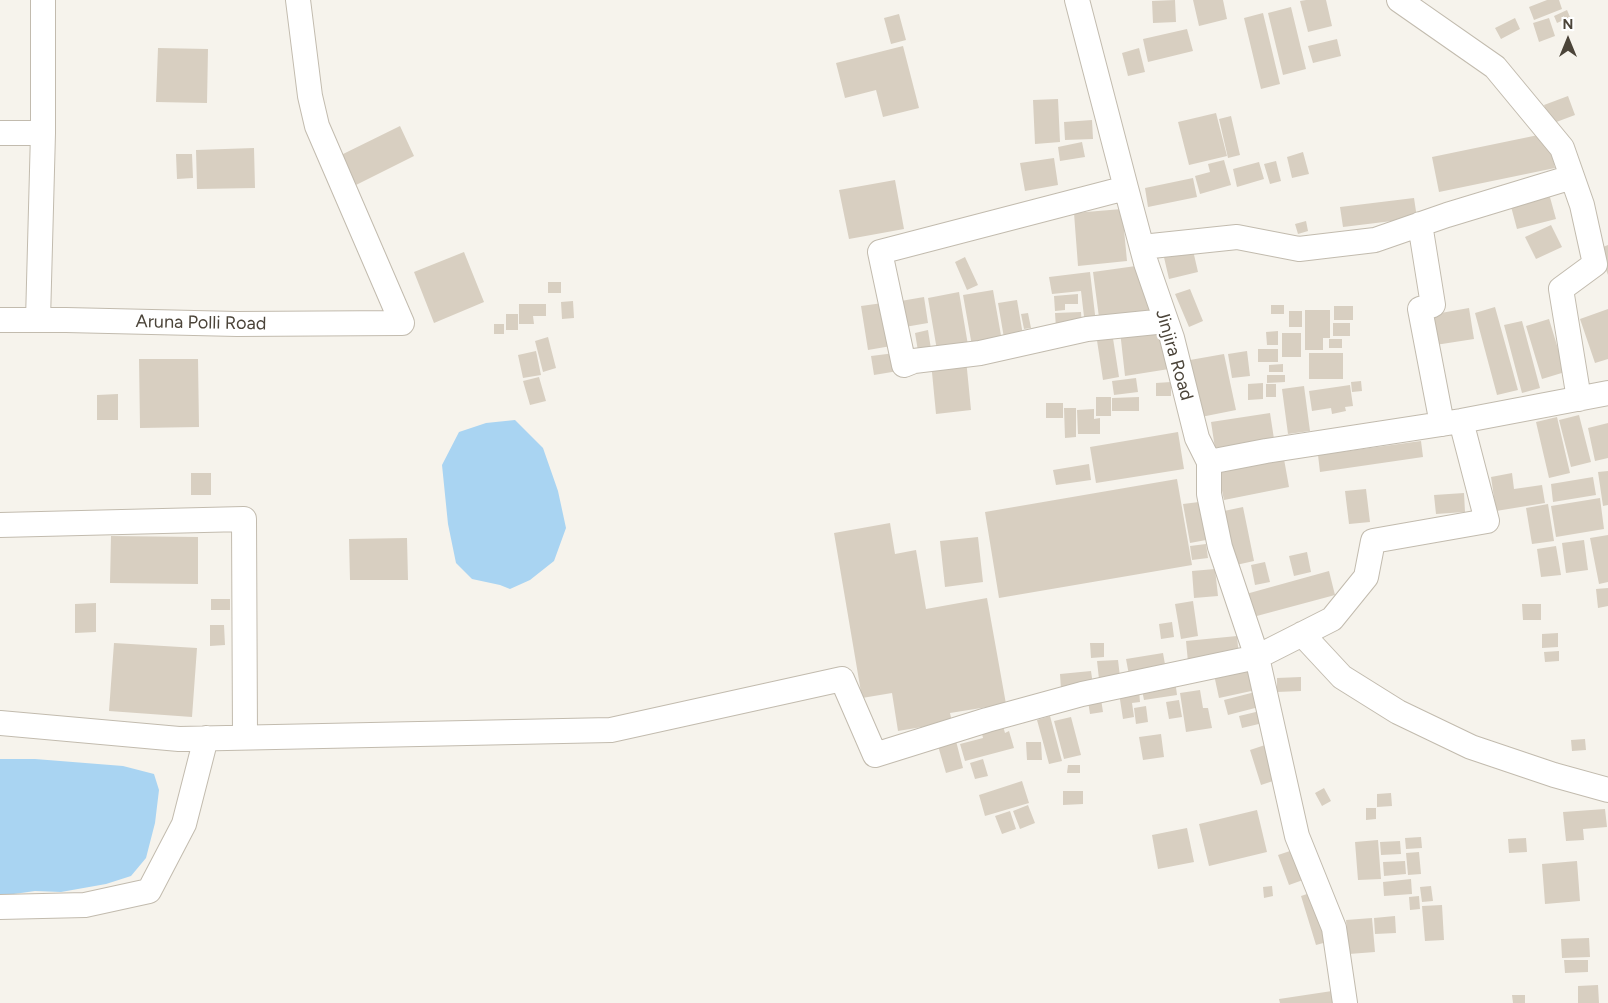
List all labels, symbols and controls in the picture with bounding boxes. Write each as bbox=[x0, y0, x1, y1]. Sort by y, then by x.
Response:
north arrow bbox=[1543, 15, 1593, 65]
text: N bbox=[1563, 16, 1573, 33]
street label: Jinjira Road bbox=[1151, 307, 1197, 403]
street label: Aruna Polli Road bbox=[135, 311, 267, 335]

